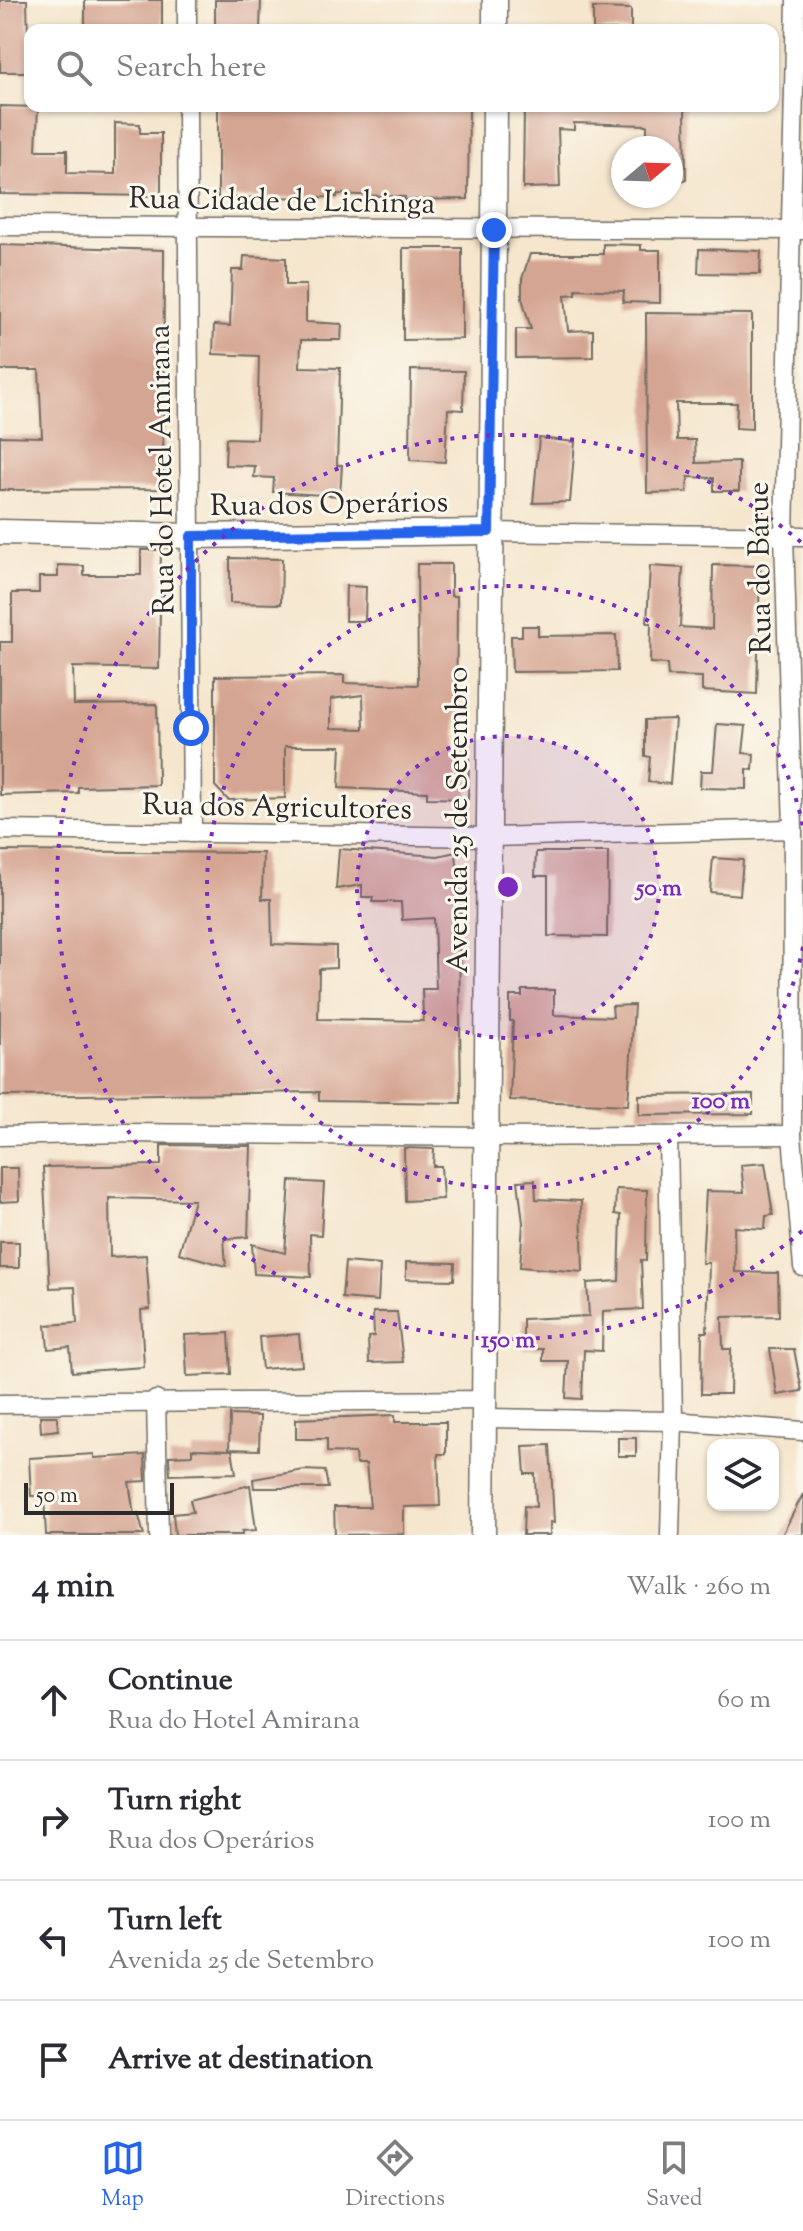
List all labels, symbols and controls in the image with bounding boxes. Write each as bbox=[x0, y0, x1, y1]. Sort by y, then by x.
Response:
search box bbox=[24, 24, 779, 112]
icon: search bbox=[52, 46, 96, 90]
text: Search here bbox=[116, 47, 266, 90]
north arrow bbox=[611, 136, 683, 208]
street label: Rua Cidade de Lichinga bbox=[128, 178, 436, 227]
route end bbox=[476, 212, 512, 248]
street label: Rua do Hotel Amirana bbox=[139, 324, 188, 616]
street label: Rua do Bárue bbox=[738, 481, 785, 655]
street label: Rua dos Operários bbox=[210, 482, 448, 529]
street label: Avenida 25 de Setembro bbox=[438, 666, 481, 974]
route start bbox=[173, 710, 209, 746]
street label: Rua dos Agricultores bbox=[142, 785, 412, 832]
text: 50 m bbox=[634, 872, 682, 906]
centre of rings bbox=[494, 873, 522, 901]
text: 100 m bbox=[692, 1085, 750, 1119]
text: 150 m bbox=[481, 1324, 535, 1358]
map controls bbox=[707, 1439, 779, 1511]
button: layers bbox=[707, 1439, 779, 1511]
scale bar bbox=[24, 1479, 174, 1515]
text: 50 m bbox=[36, 1481, 78, 1513]
text: 4 min bbox=[32, 1563, 114, 1612]
text: Walk · 260 m bbox=[626, 1569, 771, 1606]
text: Continue bbox=[108, 1660, 233, 1703]
icon: ahead bbox=[32, 1678, 76, 1722]
text: 60 m bbox=[717, 1682, 771, 1719]
text: Rua do Hotel Amirana bbox=[108, 1703, 360, 1740]
text: Turn right bbox=[108, 1780, 241, 1823]
icon: right bbox=[32, 1798, 76, 1842]
text: 100 m bbox=[708, 1802, 771, 1839]
text: Rua dos Operários bbox=[108, 1823, 314, 1860]
text: Turn left bbox=[108, 1900, 222, 1943]
icon: left bbox=[32, 1918, 76, 1962]
text: 100 m bbox=[708, 1922, 771, 1959]
text: Avenida 25 de Setembro bbox=[108, 1943, 374, 1980]
icon: arrive bbox=[32, 2038, 76, 2082]
text: Arrive at destination bbox=[108, 2039, 373, 2082]
tab: Map bbox=[101, 2136, 145, 2216]
tab: Directions bbox=[346, 2136, 445, 2216]
tab: Saved bbox=[646, 2136, 702, 2216]

